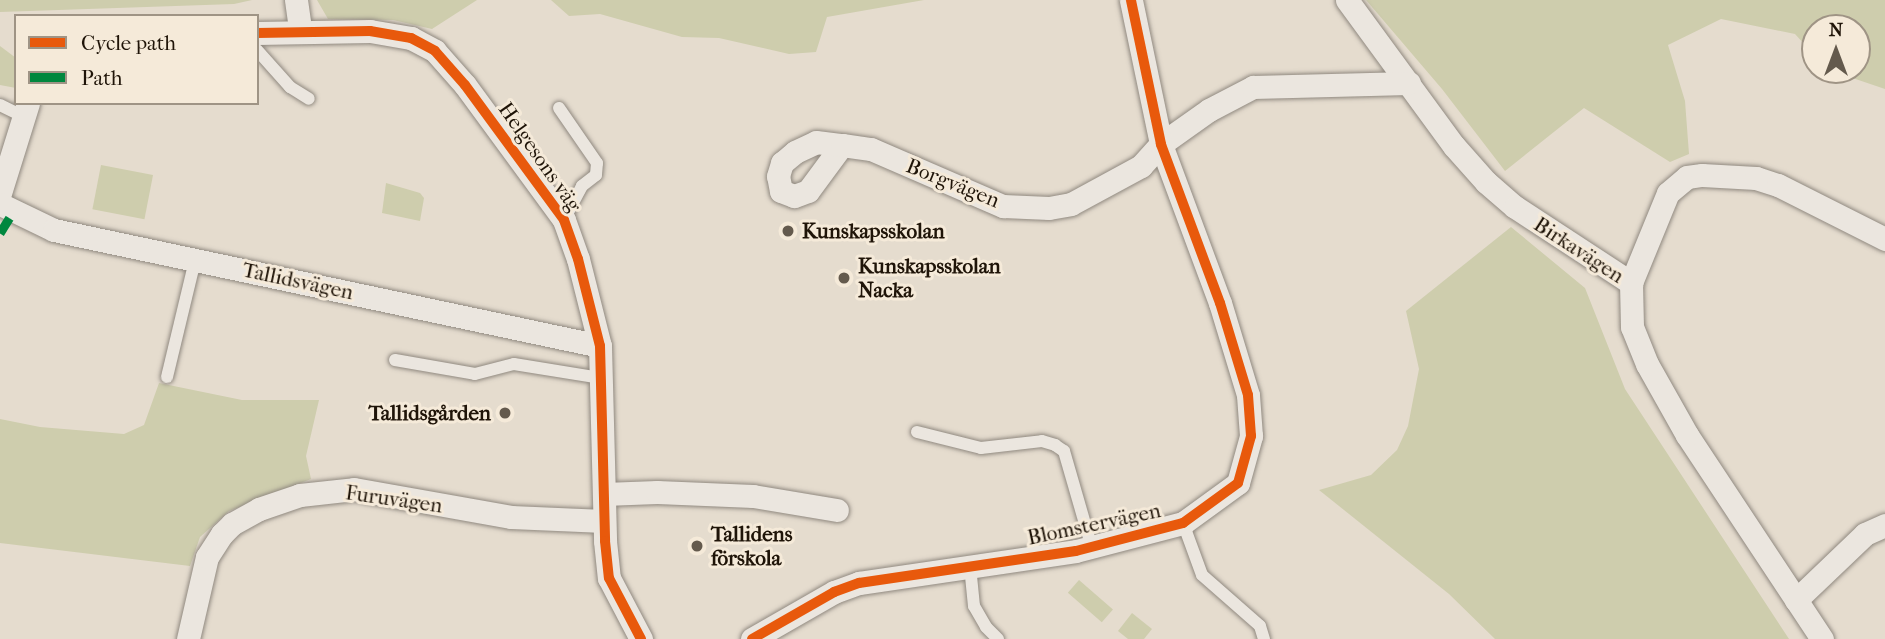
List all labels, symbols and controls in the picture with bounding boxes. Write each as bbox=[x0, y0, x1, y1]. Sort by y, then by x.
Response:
legend bbox=[14, 14, 259, 105]
north arrow bbox=[1801, 14, 1871, 84]
text: N bbox=[1829, 19, 1843, 41]
text: Cycle path bbox=[81, 31, 176, 55]
text: Path bbox=[81, 66, 122, 90]
street label: Helgesons väg bbox=[493, 97, 587, 217]
street label: Borgvägen bbox=[903, 153, 1003, 213]
street label: Birkavägen bbox=[1529, 212, 1629, 288]
place label: Kunskapsskolan bbox=[802, 218, 945, 244]
marker: Kunskapsskolan bbox=[780, 223, 796, 239]
place label: Kunskapsskolan Nacka bbox=[858, 253, 1001, 303]
street label: Tallidsvägen bbox=[240, 257, 356, 305]
marker: Kunskapsskolan Nacka bbox=[836, 270, 852, 286]
place label: Tallidsgården bbox=[368, 400, 491, 426]
marker: Tallidsgården bbox=[497, 405, 513, 421]
street label: Furuvägen bbox=[344, 480, 444, 518]
street label: Blomstervägen bbox=[1025, 498, 1163, 550]
place label: Tallidens förskola bbox=[711, 521, 793, 571]
marker: Tallidens förskola bbox=[689, 538, 705, 554]

